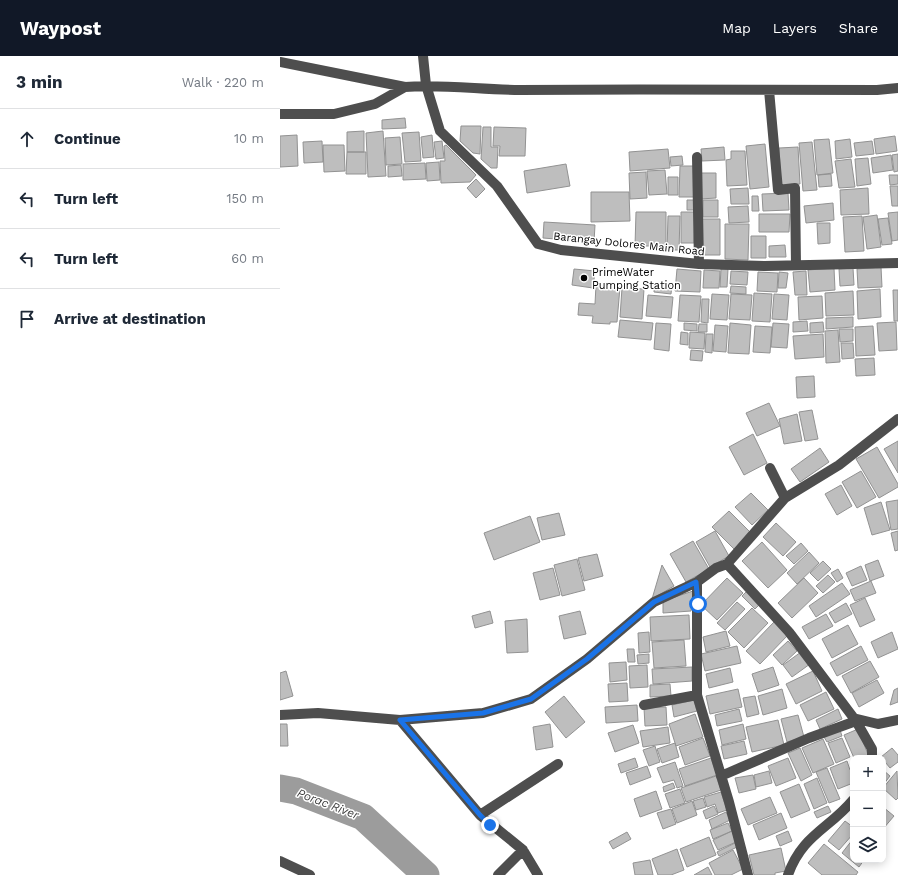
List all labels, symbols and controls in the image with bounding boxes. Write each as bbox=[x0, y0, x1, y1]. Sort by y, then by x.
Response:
text: Waypost bbox=[20, 17, 101, 40]
text: Map bbox=[722, 20, 751, 36]
text: Layers bbox=[773, 20, 817, 36]
text: Share bbox=[839, 20, 878, 36]
text: 3 min bbox=[16, 72, 62, 92]
text: Walk · 220 m bbox=[182, 75, 264, 90]
icon: ahead bbox=[16, 128, 38, 150]
text: Continue bbox=[54, 130, 121, 148]
text: 10 m bbox=[234, 131, 264, 146]
icon: left bbox=[16, 188, 38, 210]
text: Turn left bbox=[54, 190, 118, 208]
text: 150 m bbox=[226, 191, 264, 206]
street label: Barangay Dolores Main Road bbox=[553, 230, 705, 258]
icon: left bbox=[16, 248, 38, 270]
text: Turn left bbox=[54, 250, 118, 268]
text: 60 m bbox=[231, 251, 264, 266]
place label: PrimeWater Pumping Station bbox=[592, 266, 681, 292]
marker: PrimeWater Pumping Station bbox=[579, 273, 589, 283]
icon: arrive bbox=[16, 308, 38, 330]
text: Arrive at destination bbox=[54, 310, 206, 328]
route start bbox=[689, 595, 707, 613]
map controls bbox=[850, 755, 886, 863]
button: + bbox=[850, 755, 886, 791]
water label: Porac River bbox=[295, 786, 362, 823]
button: − bbox=[850, 791, 886, 827]
route end bbox=[481, 816, 499, 834]
button: layers bbox=[850, 827, 886, 863]

